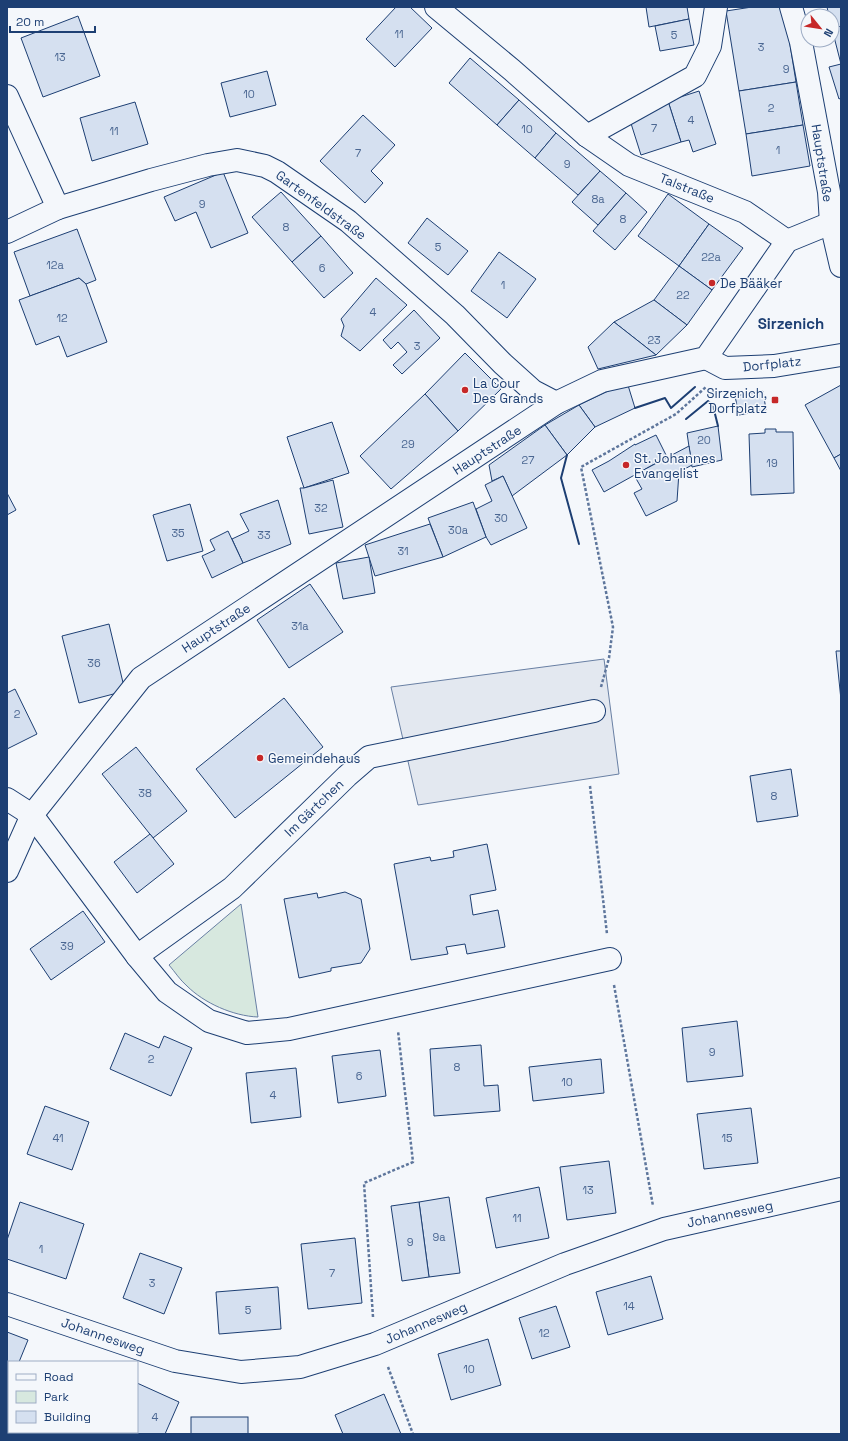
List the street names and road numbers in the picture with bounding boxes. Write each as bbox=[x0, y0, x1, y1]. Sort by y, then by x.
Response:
street label: Hauptstraße bbox=[807, 123, 837, 203]
street label: Gartenfeldstraße bbox=[272, 167, 370, 243]
street label: Talstraße bbox=[657, 169, 717, 207]
street label: Dorfplatz bbox=[742, 352, 802, 376]
street label: Hauptstraße bbox=[449, 421, 525, 479]
street label: Hauptstraße bbox=[178, 599, 254, 657]
street label: Im Gärtchen bbox=[281, 776, 347, 840]
street label: Johannesweg bbox=[685, 1197, 775, 1231]
street label: Johannesweg bbox=[382, 1298, 470, 1348]
street label: Johannesweg bbox=[59, 1314, 147, 1358]

